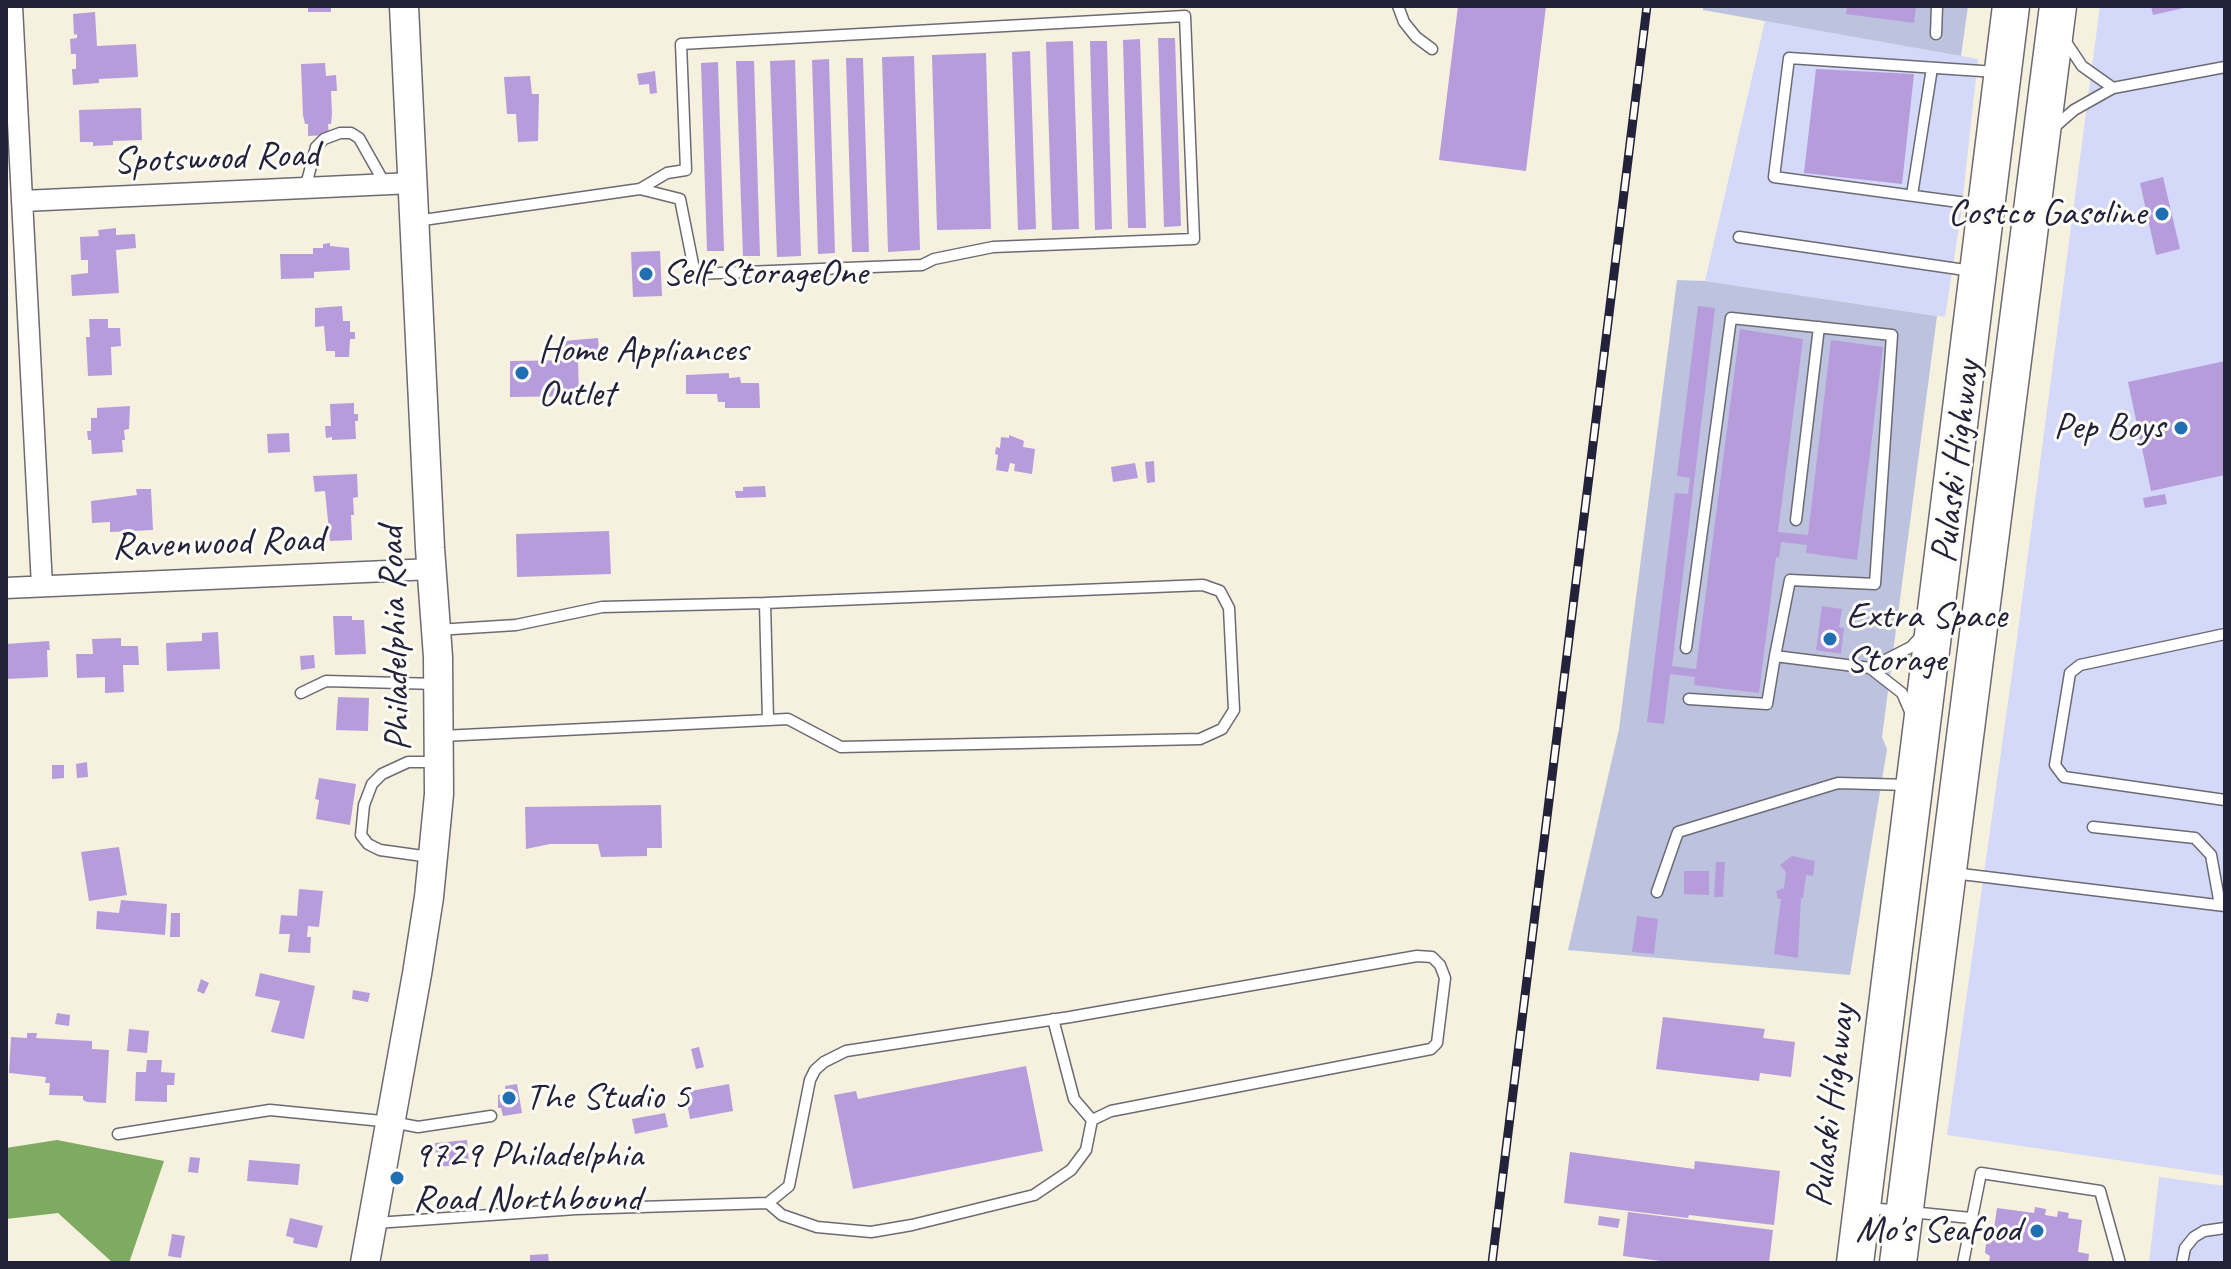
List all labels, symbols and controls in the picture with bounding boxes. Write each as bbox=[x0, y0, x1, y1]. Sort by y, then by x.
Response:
street label: Spotswood Road bbox=[112, 133, 320, 185]
place label: Costco Gasoline bbox=[1948, 191, 2146, 237]
marker: Costco Gasoline bbox=[2153, 205, 2171, 223]
place label: Self StorageOne bbox=[662, 251, 867, 297]
marker: Self StorageOne bbox=[637, 265, 655, 283]
place label: Home Appliances Outlet bbox=[538, 328, 748, 418]
street label: Pulaski Highway bbox=[1922, 358, 1992, 566]
marker: Home Appliances Outlet bbox=[513, 364, 531, 382]
place label: Pep Boys bbox=[2054, 405, 2165, 451]
marker: Pep Boys bbox=[2172, 419, 2190, 437]
street label: Ravenwood Road bbox=[111, 518, 325, 570]
street label: Philadelphia Road bbox=[369, 526, 423, 752]
place label: Extra Space Storage bbox=[1846, 594, 2007, 684]
marker: Extra Space Storage bbox=[1821, 630, 1839, 648]
street label: Pulaski Highway bbox=[1797, 1002, 1867, 1210]
place label: The Studio 5 bbox=[525, 1075, 690, 1121]
marker: The Studio 5 bbox=[500, 1089, 518, 1107]
place label: 9729 Philadelphia Road Northbound bbox=[413, 1133, 643, 1222]
marker: 9729 Philadelphia Road Northbound bbox=[388, 1169, 406, 1187]
place label: Mo's Seafood bbox=[1856, 1208, 2021, 1254]
marker: Mo's Seafood bbox=[2028, 1222, 2046, 1240]

